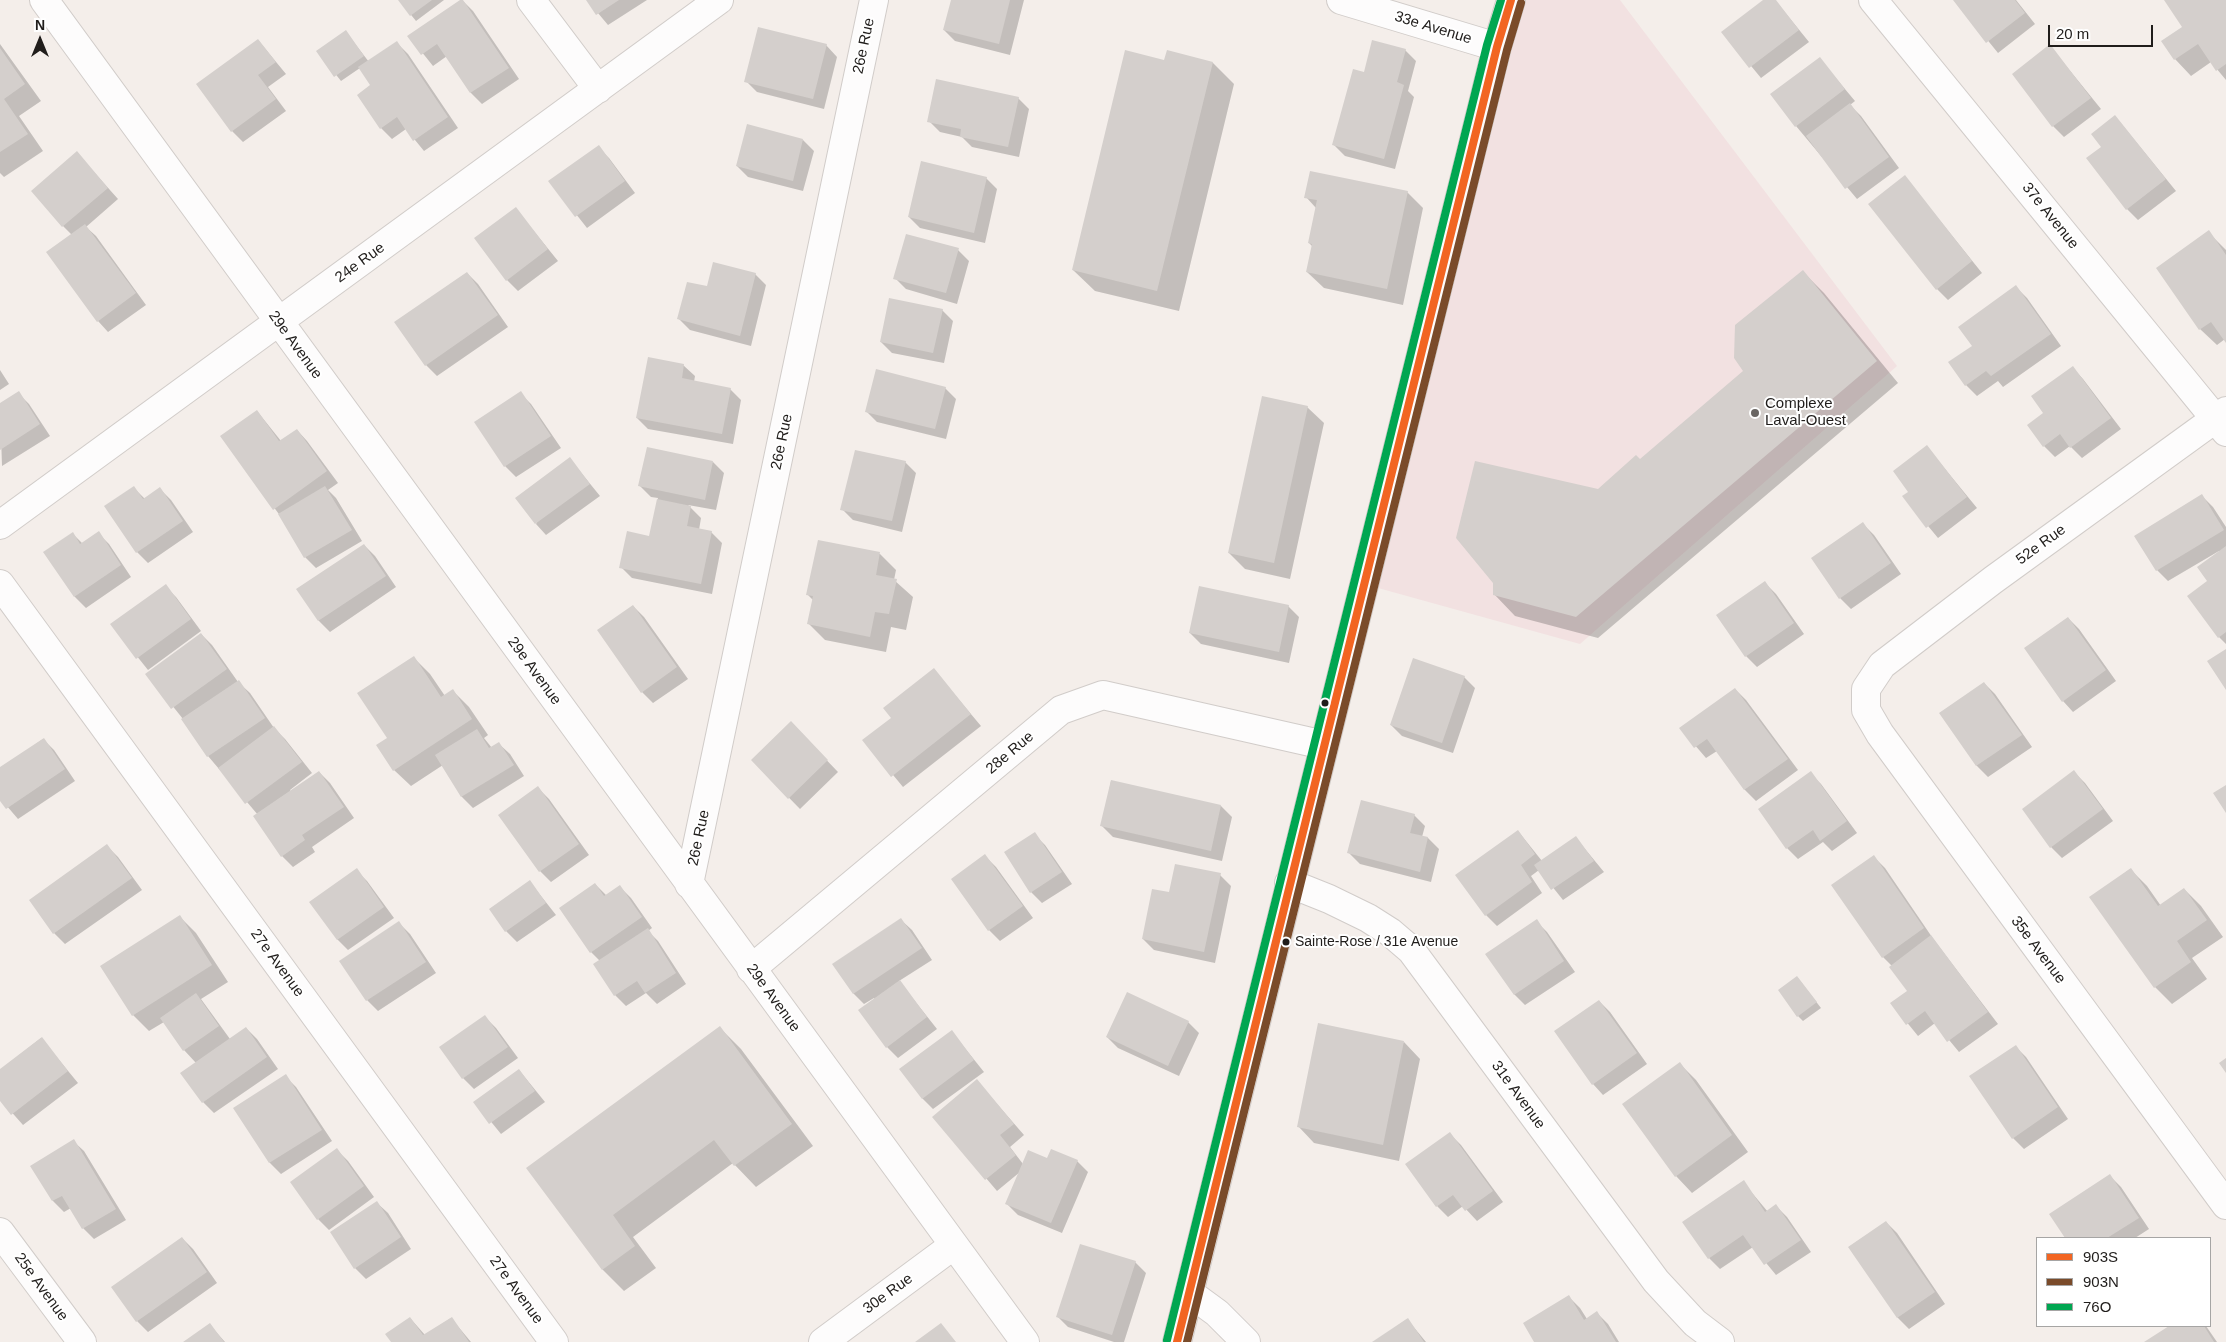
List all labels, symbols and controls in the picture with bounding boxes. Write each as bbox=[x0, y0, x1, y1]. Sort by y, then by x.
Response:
street label: 33e Avenue bbox=[1392, 8, 1474, 48]
north arrow bbox=[15, 15, 65, 65]
scale bar bbox=[2051, 15, 2156, 47]
street label: 26e Rue bbox=[849, 16, 879, 76]
text: N bbox=[35, 17, 45, 33]
text: 20 m bbox=[2056, 25, 2089, 42]
street label: 37e Avenue bbox=[2018, 179, 2082, 253]
street label: 24e Rue bbox=[332, 239, 388, 287]
street label: 29e Avenue bbox=[264, 307, 326, 383]
place label: Complexe Laval-Ouest bbox=[1765, 395, 1846, 430]
marker: Complexe Laval-Ouest bbox=[1749, 407, 1761, 419]
street label: 26e Rue bbox=[767, 412, 797, 472]
street label: 52e Rue bbox=[2013, 521, 2069, 569]
street label: 29e Avenue bbox=[503, 633, 565, 709]
unlabelled marker bbox=[1320, 698, 1330, 708]
street label: 28e Rue bbox=[982, 728, 1038, 778]
street label: 26e Rue bbox=[684, 808, 714, 868]
street label: 35e Avenue bbox=[2007, 913, 2069, 987]
street label: 27e Avenue bbox=[246, 925, 308, 1001]
place label: Sainte-Rose / 31e Avenue bbox=[1295, 934, 1458, 950]
marker: Sainte-Rose / 31e Avenue bbox=[1281, 937, 1291, 947]
street label: 29e Avenue bbox=[742, 960, 804, 1036]
street label: 31e Avenue bbox=[1487, 1057, 1549, 1133]
legend bbox=[2036, 1237, 2211, 1327]
text: 903S bbox=[2083, 1248, 2118, 1265]
street label: 25e Avenue bbox=[10, 1249, 72, 1325]
street label: 27e Avenue bbox=[485, 1252, 547, 1328]
street label: 30e Rue bbox=[860, 1270, 916, 1318]
text: 903N bbox=[2083, 1273, 2119, 1290]
text: 76O bbox=[2083, 1298, 2111, 1315]

